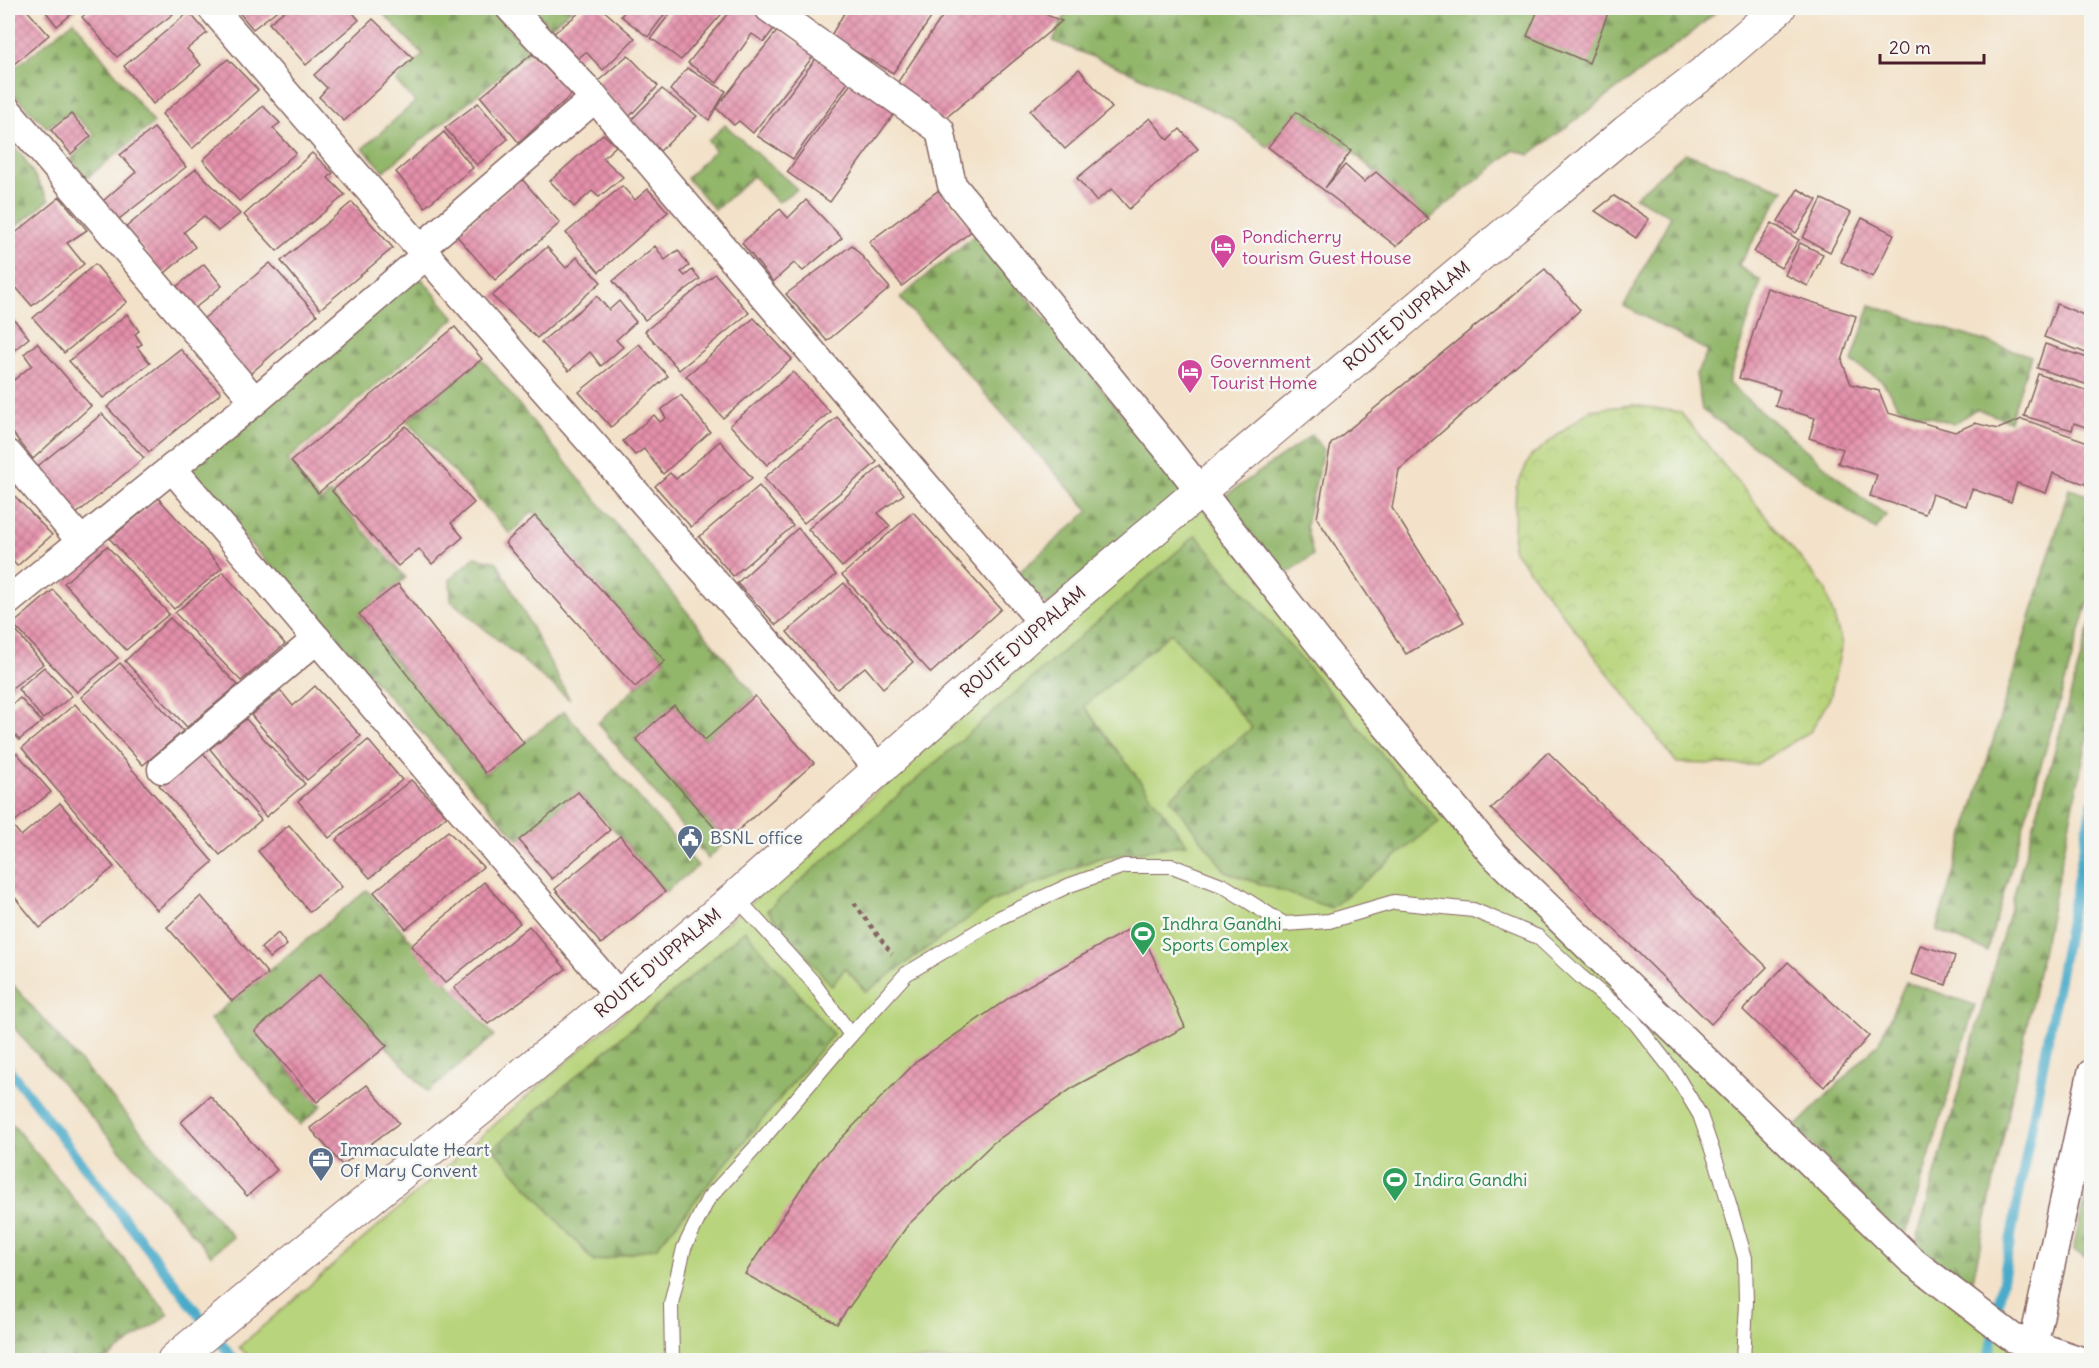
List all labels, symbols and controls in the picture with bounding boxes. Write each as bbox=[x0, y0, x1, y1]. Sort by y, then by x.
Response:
scale bar bbox=[1880, 27, 1984, 65]
text: 20 m bbox=[1889, 36, 1931, 59]
place label: Pondicherry tourism Guest House bbox=[1242, 225, 1411, 269]
hotel icon: Pondicherry tourism Guest House bbox=[1208, 232, 1238, 270]
street label: ROUTE D'UPPALAM bbox=[1338, 256, 1475, 376]
place label: Government Tourist Home bbox=[1210, 350, 1317, 394]
hotel icon: Government Tourist Home bbox=[1175, 357, 1205, 395]
street label: ROUTE D'UPPALAM bbox=[955, 581, 1090, 702]
public building icon: BSNL office bbox=[675, 823, 705, 861]
place label: BSNL office bbox=[710, 826, 803, 849]
street label: ROUTE D'UPPALAM bbox=[589, 903, 726, 1023]
place label: Indhra Gandhi Sports Complex bbox=[1162, 912, 1289, 956]
sports icon: Indhra Gandhi Sports Complex bbox=[1128, 919, 1158, 957]
place label: Immaculate Heart Of Mary Convent bbox=[340, 1138, 490, 1182]
office icon: Immaculate Heart Of Mary Convent bbox=[306, 1145, 336, 1183]
sports icon: Indira Gandhi bbox=[1380, 1165, 1410, 1203]
place label: Indira Gandhi bbox=[1414, 1168, 1527, 1191]

